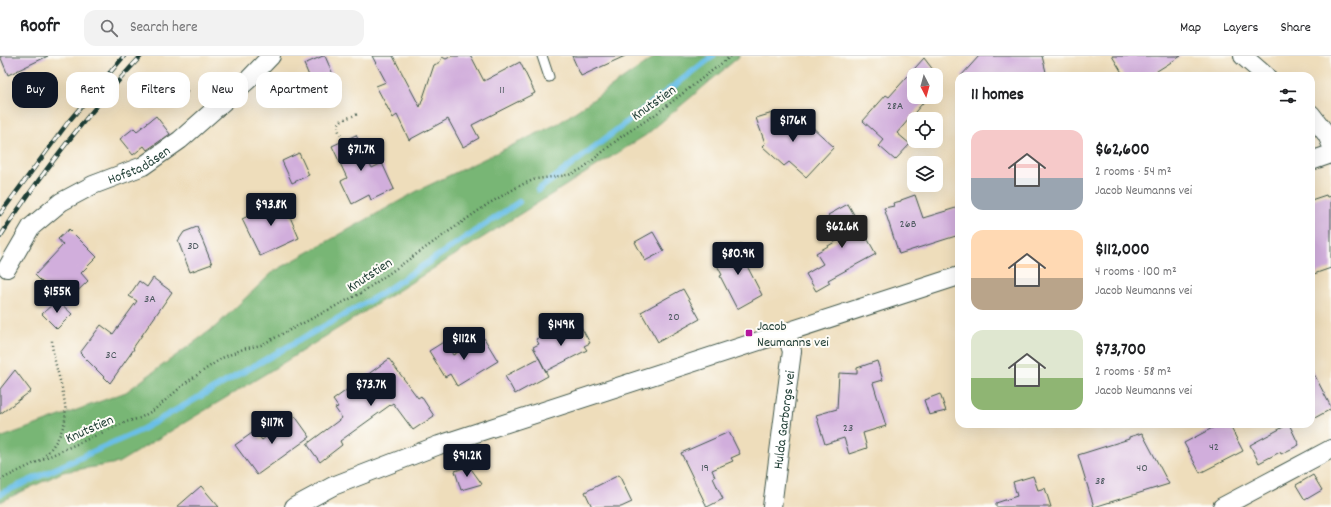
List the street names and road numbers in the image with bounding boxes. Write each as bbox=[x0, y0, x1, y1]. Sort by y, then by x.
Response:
street label: Knutstien bbox=[628, 81, 681, 126]
street label: Hofstadåsen bbox=[105, 142, 175, 190]
street label: Knutstien bbox=[344, 254, 397, 298]
street label: Hulda Garborgs vei bbox=[769, 369, 801, 470]
street label: Knutstien bbox=[63, 410, 117, 449]

